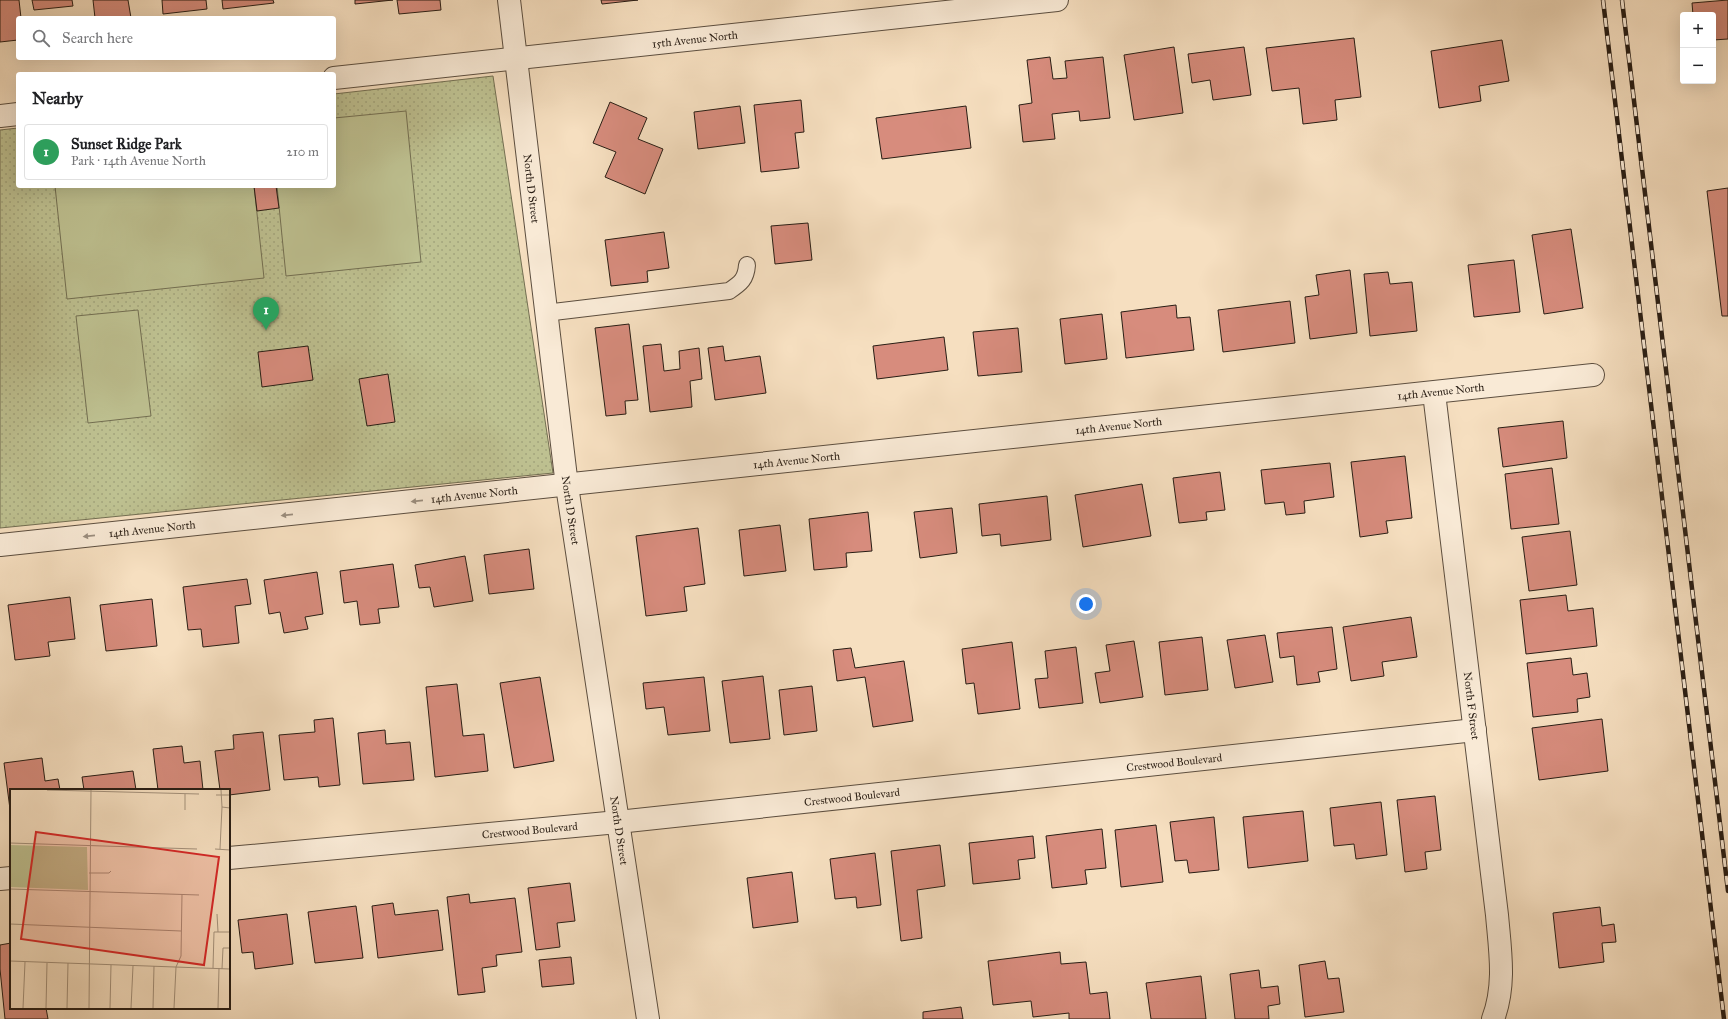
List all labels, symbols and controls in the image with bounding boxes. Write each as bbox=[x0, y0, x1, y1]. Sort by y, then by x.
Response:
map controls bbox=[1680, 12, 1716, 84]
button: + bbox=[1680, 12, 1716, 48]
search box bbox=[16, 16, 336, 60]
icon: search bbox=[30, 27, 52, 49]
street label: 15th Avenue North bbox=[651, 28, 738, 50]
text: Search here bbox=[62, 29, 133, 47]
button: − bbox=[1680, 48, 1716, 84]
text: Nearby bbox=[32, 88, 83, 109]
text: Sunset Ridge Park bbox=[71, 135, 182, 153]
text: 1 bbox=[43, 144, 49, 160]
text: 210 m bbox=[286, 144, 319, 160]
text: Park · 14th Avenue North bbox=[71, 153, 206, 169]
street label: North D Street bbox=[521, 153, 542, 224]
pin: 1 bbox=[253, 297, 279, 330]
street label: 14th Avenue North bbox=[1397, 380, 1485, 402]
street label: 14th Avenue North bbox=[1075, 415, 1163, 437]
street label: 14th Avenue North bbox=[752, 449, 841, 471]
street label: North D Street bbox=[559, 475, 582, 546]
street label: 14th Avenue North bbox=[430, 483, 518, 505]
one-way arrow bbox=[411, 498, 423, 505]
one-way arrow bbox=[281, 512, 293, 518]
street label: 14th Avenue North bbox=[108, 518, 196, 540]
one-way arrow bbox=[82, 533, 95, 539]
your location bbox=[1076, 594, 1096, 614]
street label: North F Street bbox=[1461, 671, 1482, 740]
street label: Crestwood Boulevard bbox=[1126, 751, 1223, 774]
street label: Crestwood Boulevard bbox=[803, 785, 901, 808]
inset map bbox=[10, 789, 230, 1009]
street label: North D Street bbox=[608, 795, 631, 866]
street label: Crestwood Boulevard bbox=[481, 819, 579, 841]

